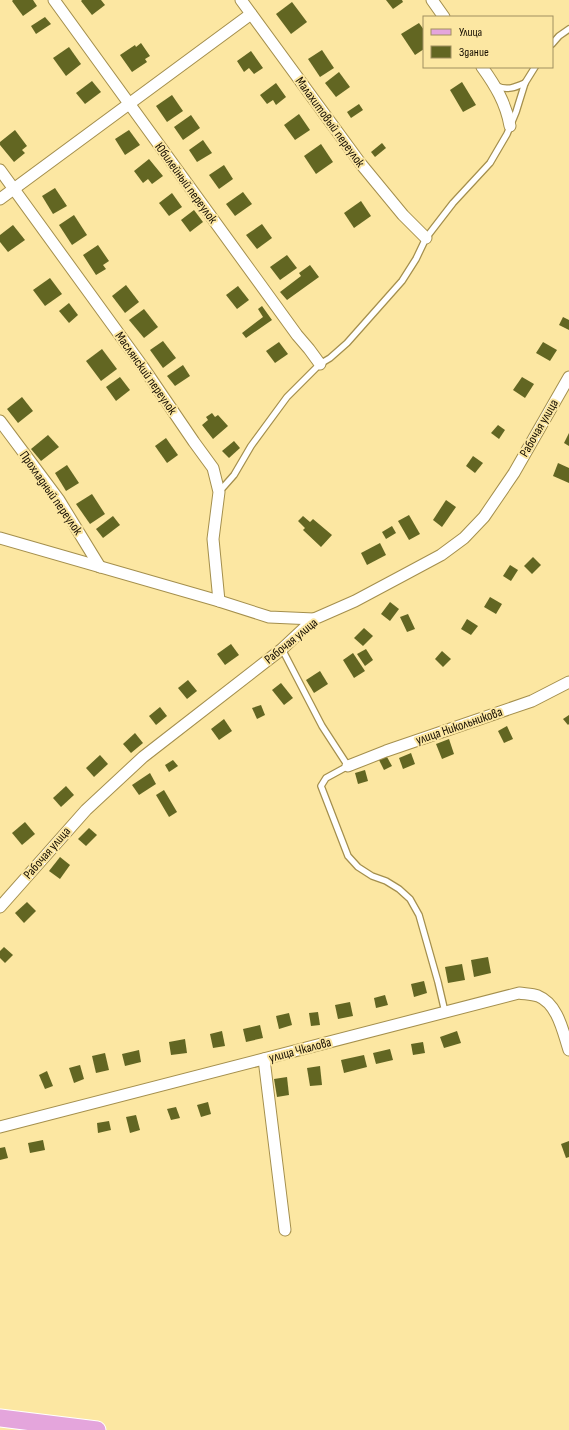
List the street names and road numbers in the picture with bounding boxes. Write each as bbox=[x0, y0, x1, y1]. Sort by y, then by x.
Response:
street label: Малахитовый переулок bbox=[292, 74, 368, 170]
street label: Юбилейный переулок bbox=[151, 139, 221, 227]
street label: Маслянский переулок bbox=[112, 329, 181, 418]
street label: Рабочая улица bbox=[516, 396, 562, 460]
street label: Прохладный переулок bbox=[16, 448, 86, 538]
street label: Рабочая улица bbox=[261, 615, 321, 667]
street label: улица Никольникова bbox=[414, 704, 504, 748]
street label: Рабочая улица bbox=[20, 824, 74, 882]
street label: улица Чкалова bbox=[267, 1034, 333, 1066]

